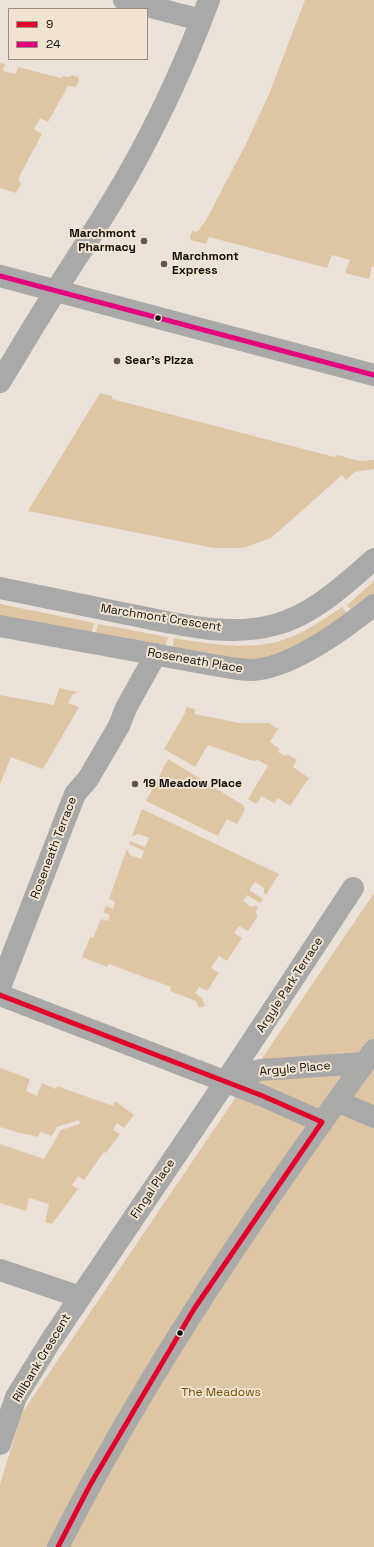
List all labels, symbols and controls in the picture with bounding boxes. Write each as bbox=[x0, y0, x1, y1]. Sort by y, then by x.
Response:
legend bbox=[8, 8, 148, 60]
text: 9 bbox=[46, 16, 53, 32]
text: 24 bbox=[46, 36, 60, 52]
place label: Marchmont Pharmacy bbox=[69, 227, 136, 255]
marker: Marchmont Pharmacy bbox=[139, 236, 149, 246]
place label: Marchmont Express bbox=[172, 250, 239, 278]
marker: Marchmont Express bbox=[159, 259, 169, 269]
unlabelled marker bbox=[153, 313, 163, 323]
place label: Sear’s Pizza bbox=[125, 354, 193, 368]
marker: Sear’s Pizza bbox=[112, 356, 122, 366]
street label: Marchmont Crescent bbox=[100, 601, 222, 635]
street label: Roseneath Place bbox=[146, 646, 244, 676]
place label: 19 Meadow Place bbox=[143, 777, 242, 791]
marker: 19 Meadow Place bbox=[130, 779, 140, 789]
street label: Roseneath Terrace bbox=[28, 795, 80, 901]
street label: Argyle Park Terrace bbox=[254, 935, 326, 1035]
street label: Argyle Place bbox=[259, 1059, 331, 1079]
street label: Fingal Place bbox=[128, 1157, 178, 1221]
street label: Rillbank Crescent bbox=[10, 1311, 74, 1405]
unlabelled marker bbox=[175, 1328, 185, 1338]
park label: The Meadows bbox=[181, 1386, 261, 1400]

